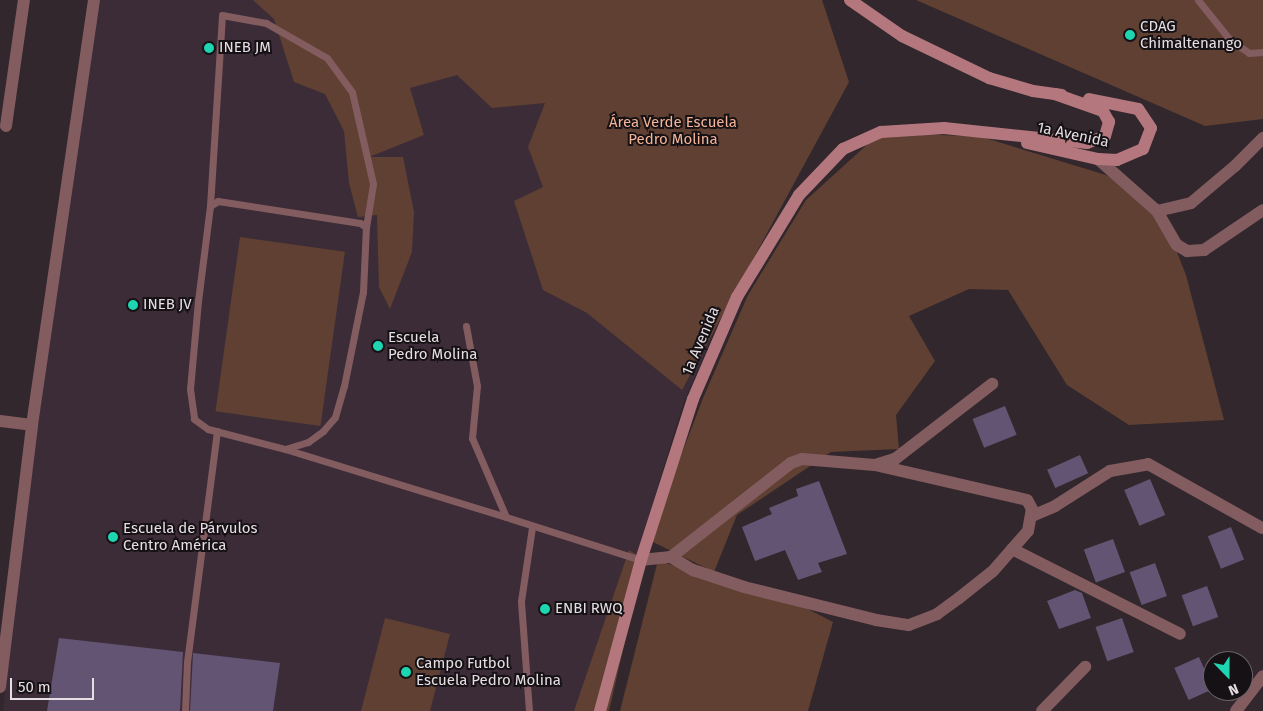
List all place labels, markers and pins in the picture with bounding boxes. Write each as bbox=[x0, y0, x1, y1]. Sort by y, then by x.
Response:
place label: CDAG Chimaltenango bbox=[1140, 17, 1242, 52]
marker: CDAG Chimaltenango bbox=[1124, 29, 1136, 41]
place label: INEB JM bbox=[219, 39, 271, 57]
marker: INEB JM bbox=[203, 42, 215, 54]
place label: INEB JV bbox=[143, 296, 192, 314]
marker: INEB JV bbox=[127, 299, 139, 311]
place label: Escuela Pedro Molina bbox=[388, 328, 477, 363]
marker: Escuela Pedro Molina bbox=[372, 340, 384, 352]
place label: Escuela de Párvulos Centro América bbox=[123, 519, 257, 554]
marker: Escuela de Párvulos Centro América bbox=[107, 531, 119, 543]
place label: ENBI RWQ bbox=[555, 600, 623, 618]
marker: ENBI RWQ bbox=[539, 603, 551, 615]
place label: Campo Futbol Escuela Pedro Molina bbox=[416, 654, 561, 689]
marker: Campo Futbol Escuela Pedro Molina bbox=[400, 666, 412, 678]

